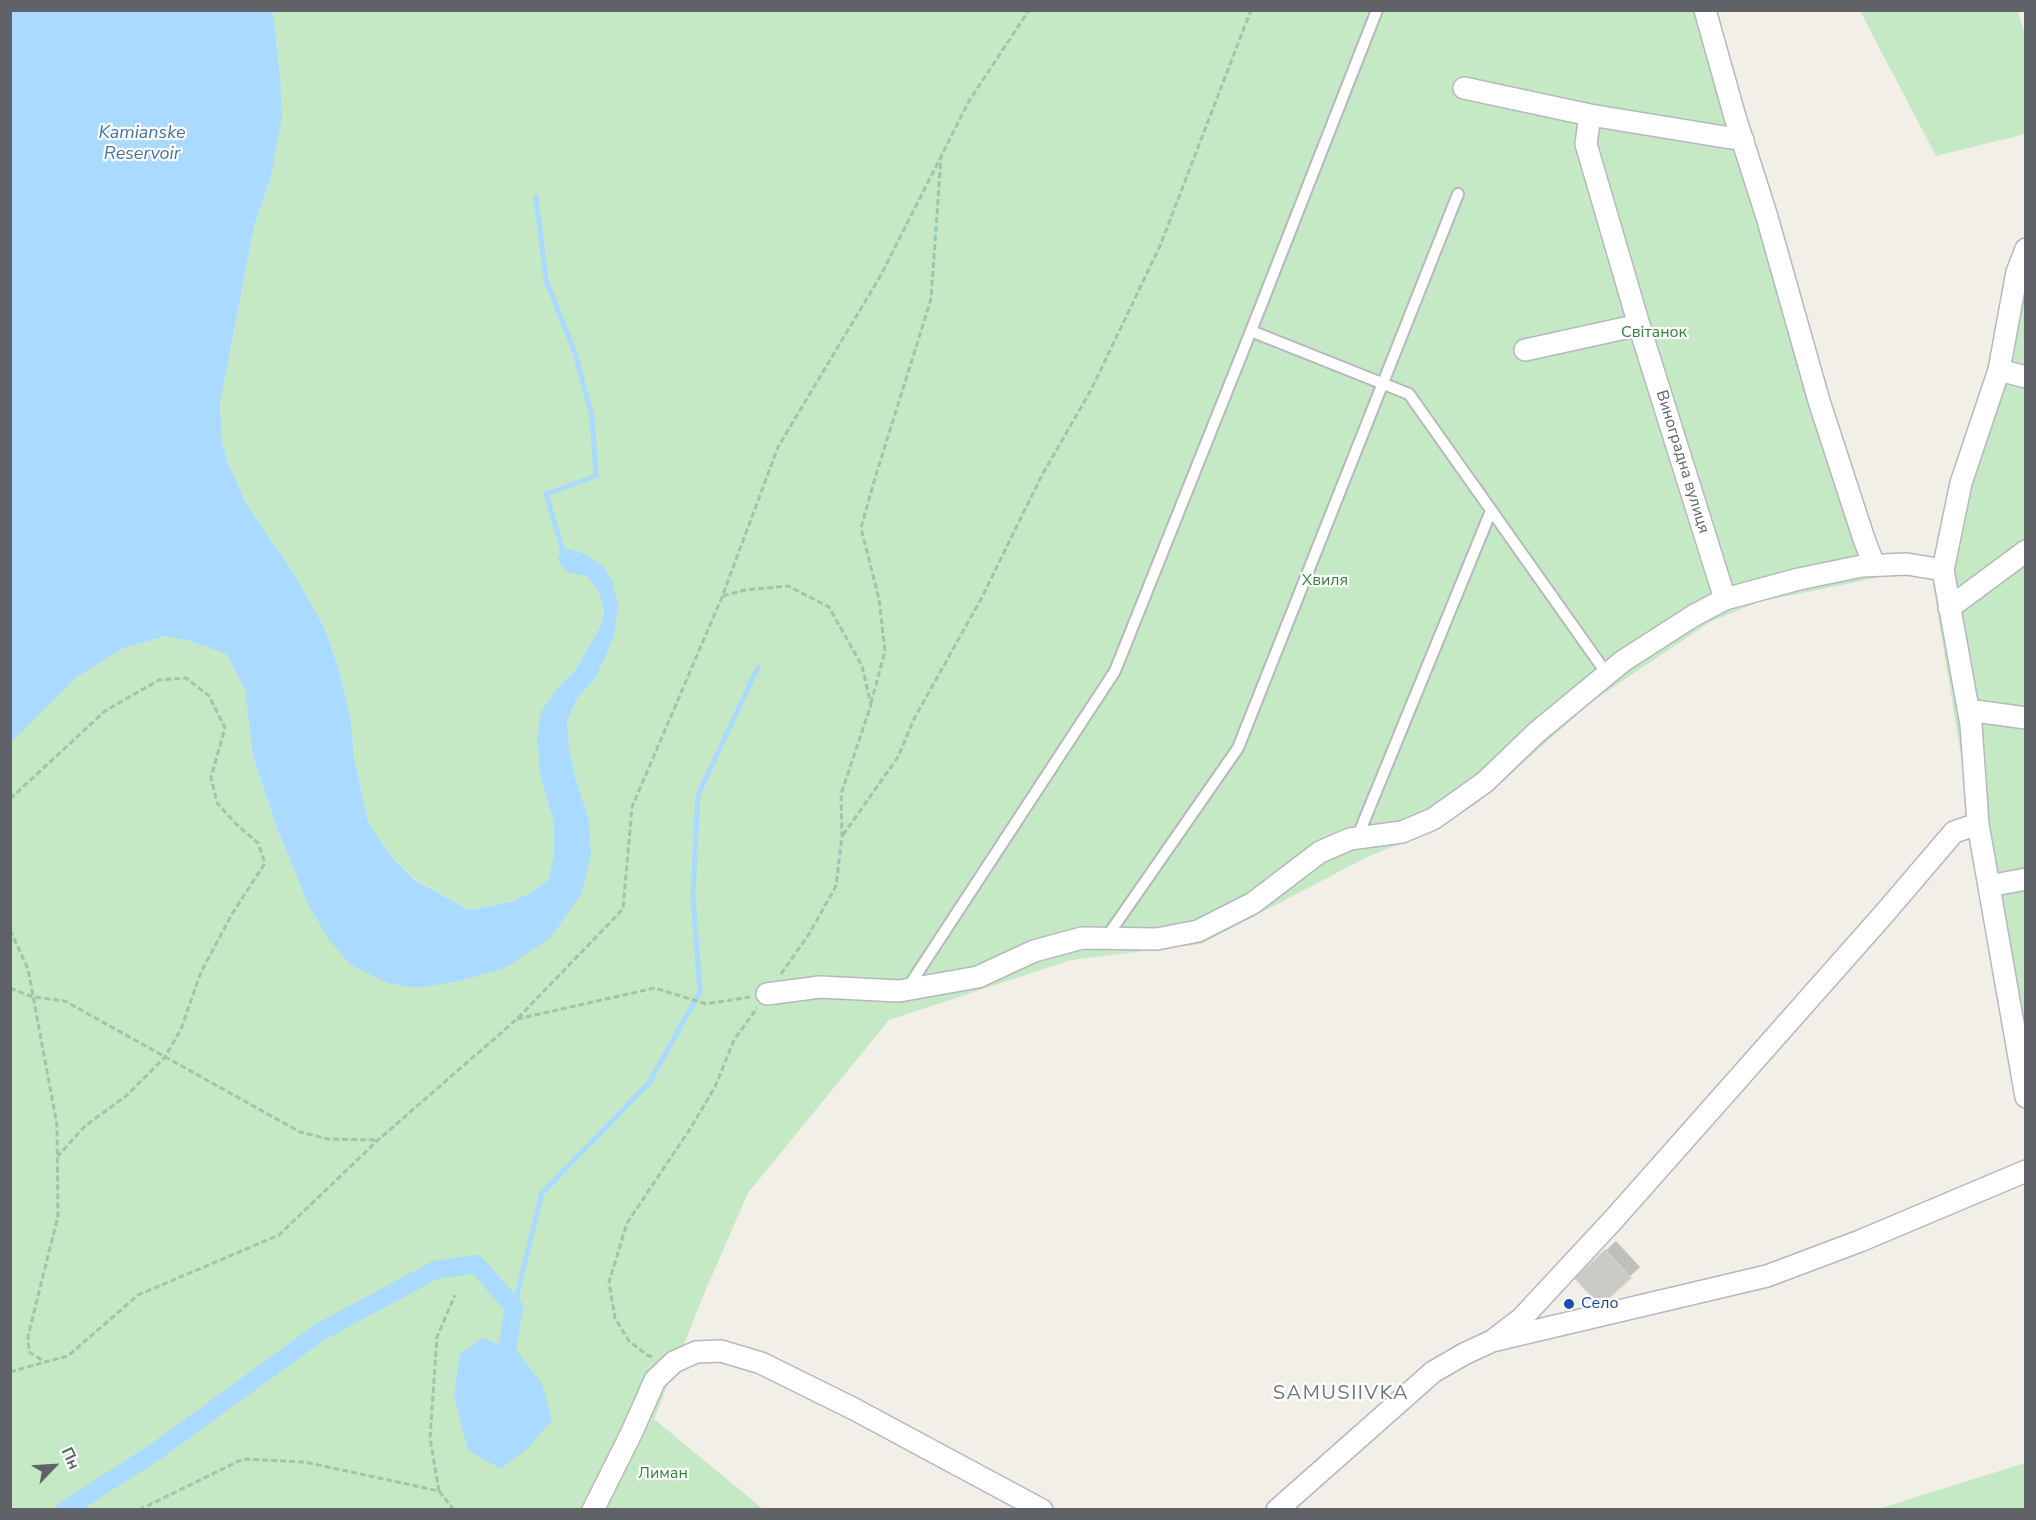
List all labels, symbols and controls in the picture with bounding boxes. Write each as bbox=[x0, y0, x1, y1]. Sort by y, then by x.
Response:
water label: Kamianske Reservoir bbox=[98, 123, 186, 166]
park label: Світанок bbox=[1621, 323, 1687, 343]
street label: Виноградна вулиця bbox=[1651, 388, 1713, 536]
park label: Хвиля bbox=[1302, 571, 1348, 591]
place label: Село bbox=[1581, 1294, 1619, 1314]
marker: Село bbox=[1562, 1297, 1576, 1311]
district label: SAMUSIIVKA bbox=[1273, 1382, 1409, 1406]
north arrow bbox=[24, 1436, 84, 1496]
text: Пн bbox=[56, 1444, 85, 1473]
park label: Лиман bbox=[638, 1464, 688, 1484]

